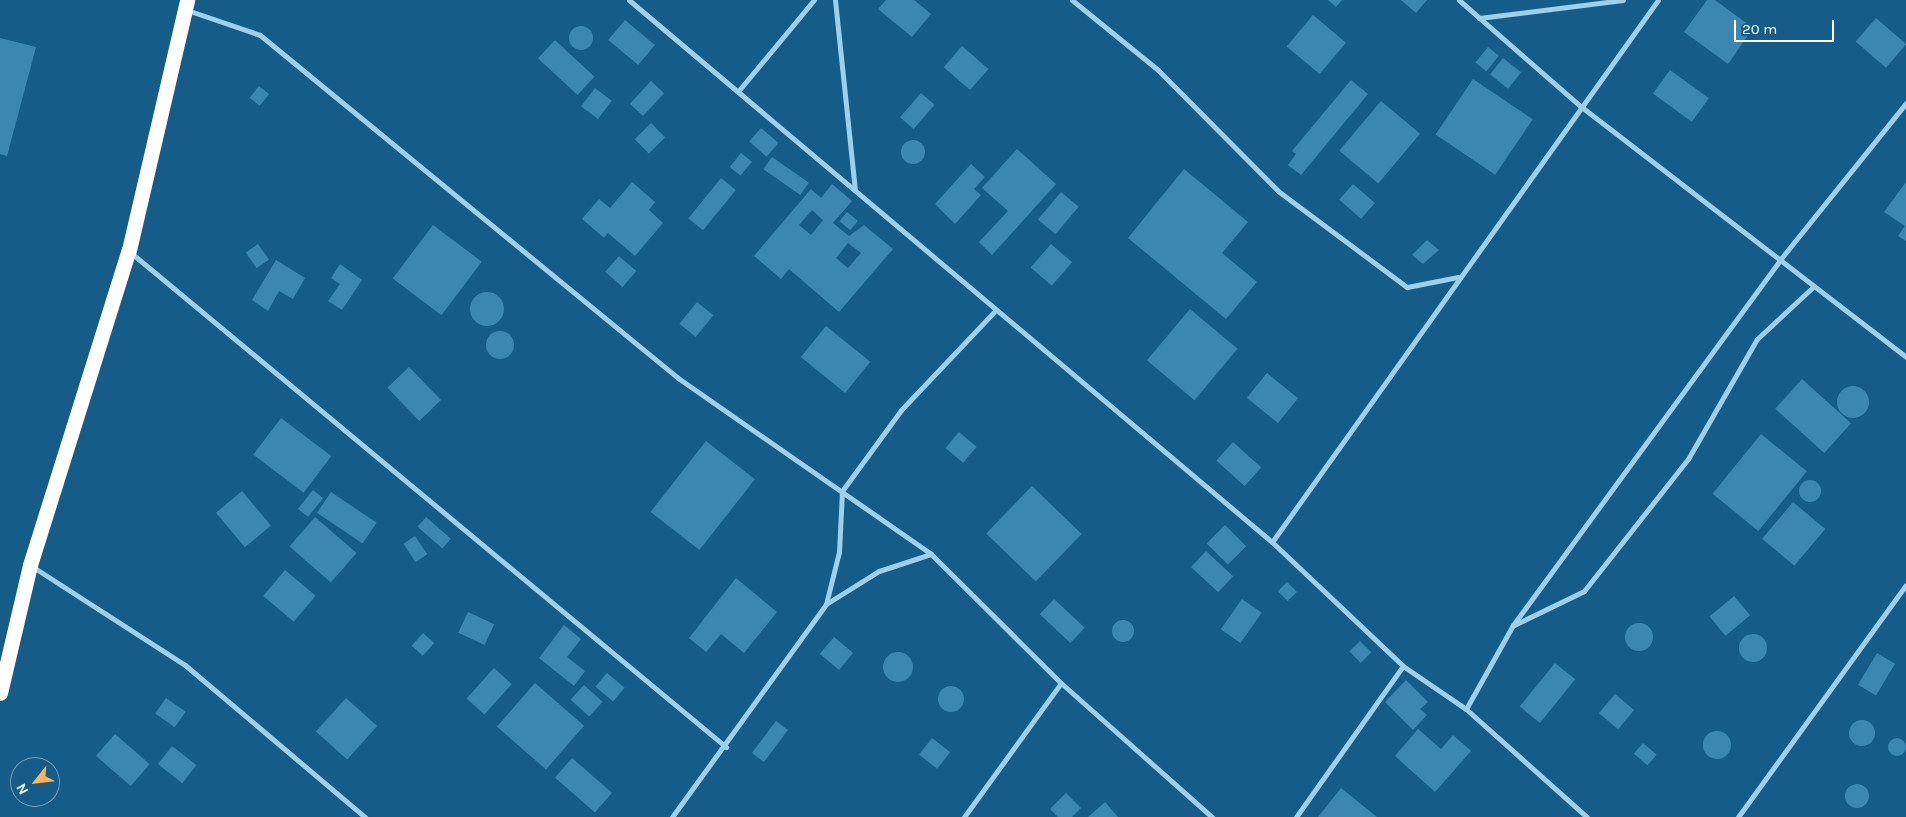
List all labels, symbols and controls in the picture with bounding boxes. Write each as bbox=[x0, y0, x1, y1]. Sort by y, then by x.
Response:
scale bar bbox=[1736, 10, 1836, 42]
text: 20 m bbox=[1742, 20, 1777, 38]
north arrow bbox=[10, 757, 60, 807]
text: N bbox=[12, 781, 32, 798]

